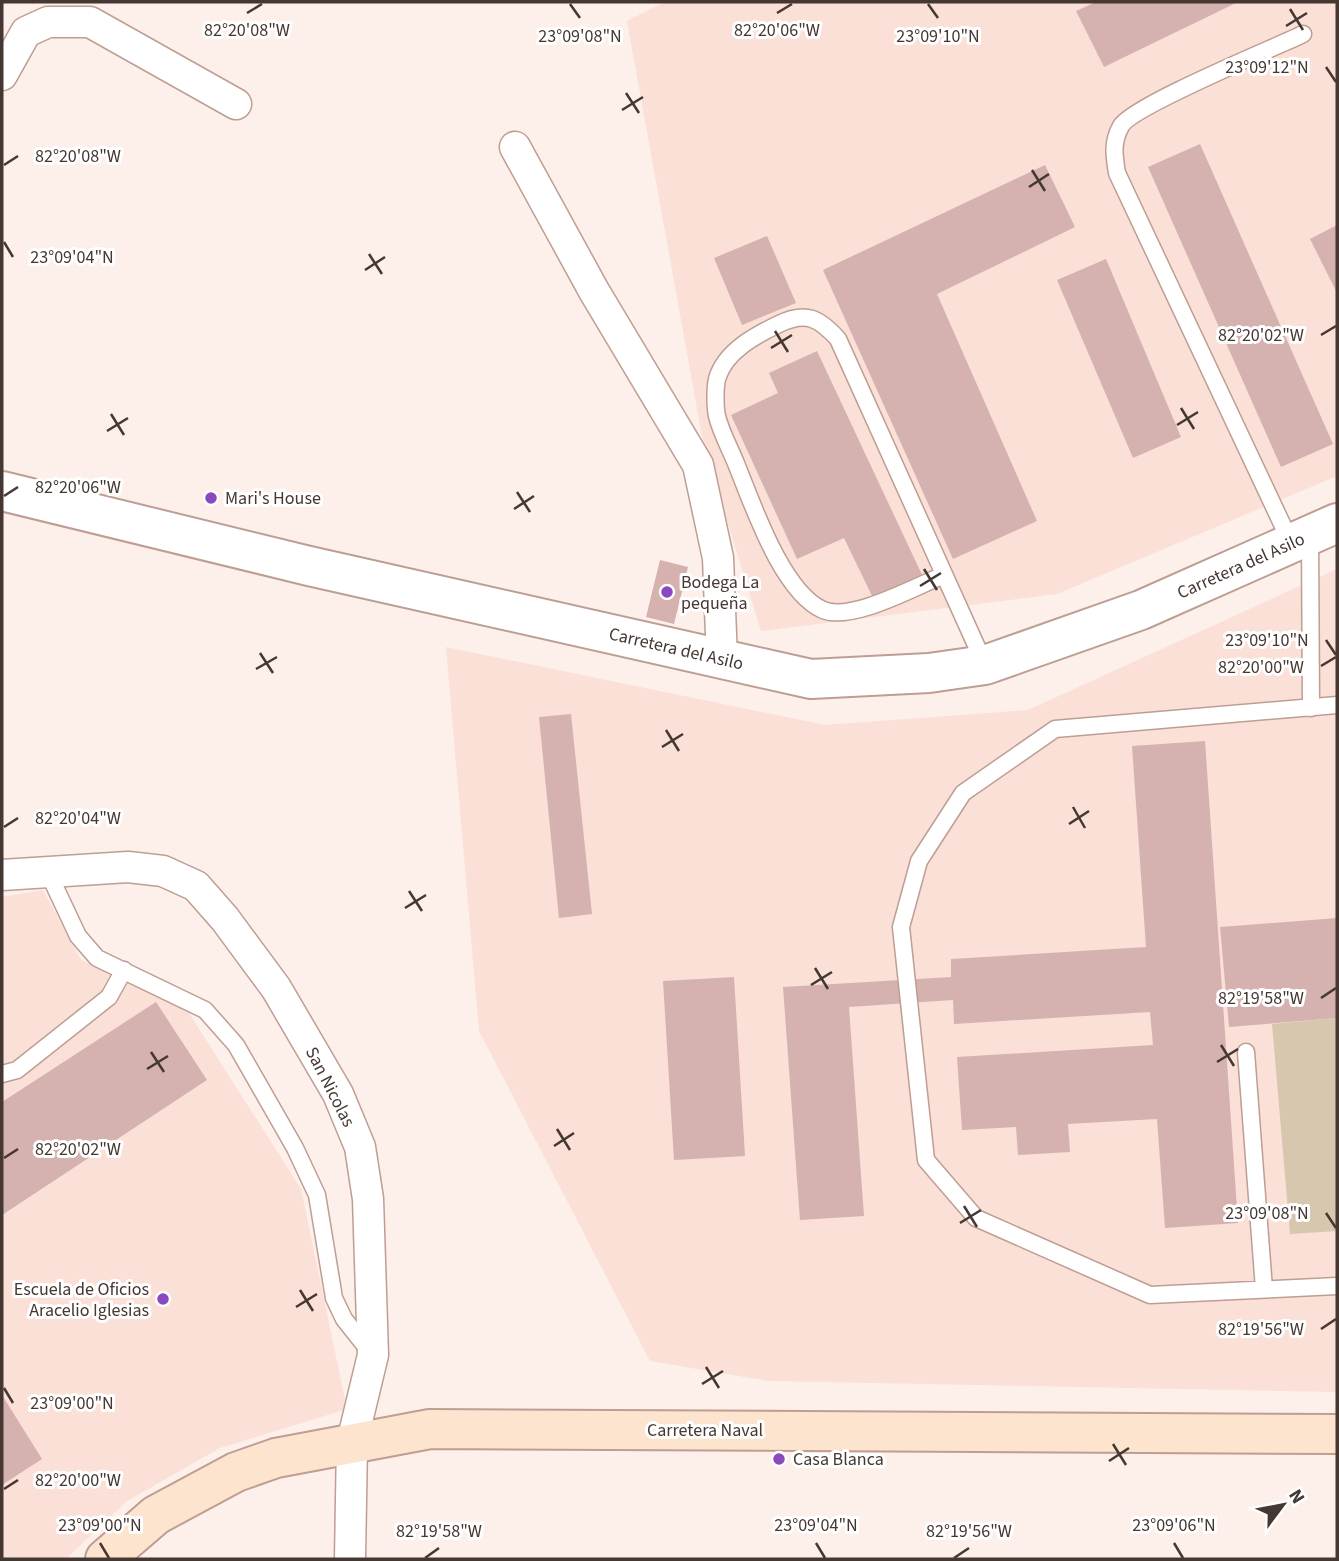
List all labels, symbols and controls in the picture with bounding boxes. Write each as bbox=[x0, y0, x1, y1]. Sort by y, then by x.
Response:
text: 82°20'08"W bbox=[204, 18, 290, 43]
text: 82°20'06"W bbox=[734, 18, 820, 43]
text: 23°09'08"N bbox=[538, 24, 622, 49]
text: 23°09'10"N bbox=[896, 24, 980, 49]
text: 23°09'12"N bbox=[1225, 55, 1309, 80]
text: 82°20'08"W bbox=[35, 144, 121, 169]
text: 23°09'04"N bbox=[30, 245, 114, 270]
text: 82°20'02"W bbox=[1218, 323, 1304, 348]
text: 82°20'06"W bbox=[35, 475, 121, 500]
place label: Mari's House bbox=[225, 486, 321, 511]
marker: Mari's House bbox=[203, 490, 219, 506]
street label: Carretera del Asilo bbox=[1173, 527, 1309, 605]
place label: Bodega La pequeña bbox=[681, 570, 759, 616]
marker: Bodega La pequeña bbox=[659, 584, 675, 600]
street label: Carretera del Asilo bbox=[606, 621, 746, 677]
text: 23°09'10"N bbox=[1225, 628, 1309, 653]
text: 82°20'00"W bbox=[1218, 655, 1304, 680]
text: 82°20'04"W bbox=[35, 806, 121, 831]
text: 82°19'58"W bbox=[1218, 986, 1304, 1011]
street label: San Nicolas bbox=[299, 1043, 361, 1131]
text: 82°20'02"W bbox=[35, 1137, 121, 1162]
text: 23°09'08"N bbox=[1225, 1201, 1309, 1226]
place label: Escuela de Oficios Aracelio Iglesias bbox=[14, 1277, 149, 1323]
marker: Escuela de Oficios Aracelio Iglesias bbox=[155, 1291, 171, 1307]
text: 82°19'56"W bbox=[1218, 1317, 1304, 1342]
text: 23°09'00"N bbox=[30, 1391, 114, 1416]
street label: Carretera Naval bbox=[647, 1418, 763, 1443]
place label: Casa Blanca bbox=[793, 1447, 884, 1472]
marker: Casa Blanca bbox=[771, 1451, 787, 1467]
text: 82°20'00"W bbox=[35, 1468, 121, 1493]
north arrow bbox=[1248, 1470, 1318, 1540]
text: N bbox=[1281, 1484, 1311, 1509]
text: 23°09'00"N bbox=[58, 1513, 142, 1538]
text: 23°09'04"N bbox=[774, 1513, 858, 1538]
text: 23°09'06"N bbox=[1132, 1513, 1216, 1538]
text: 82°19'58"W bbox=[396, 1519, 482, 1544]
text: 82°19'56"W bbox=[926, 1519, 1012, 1544]

